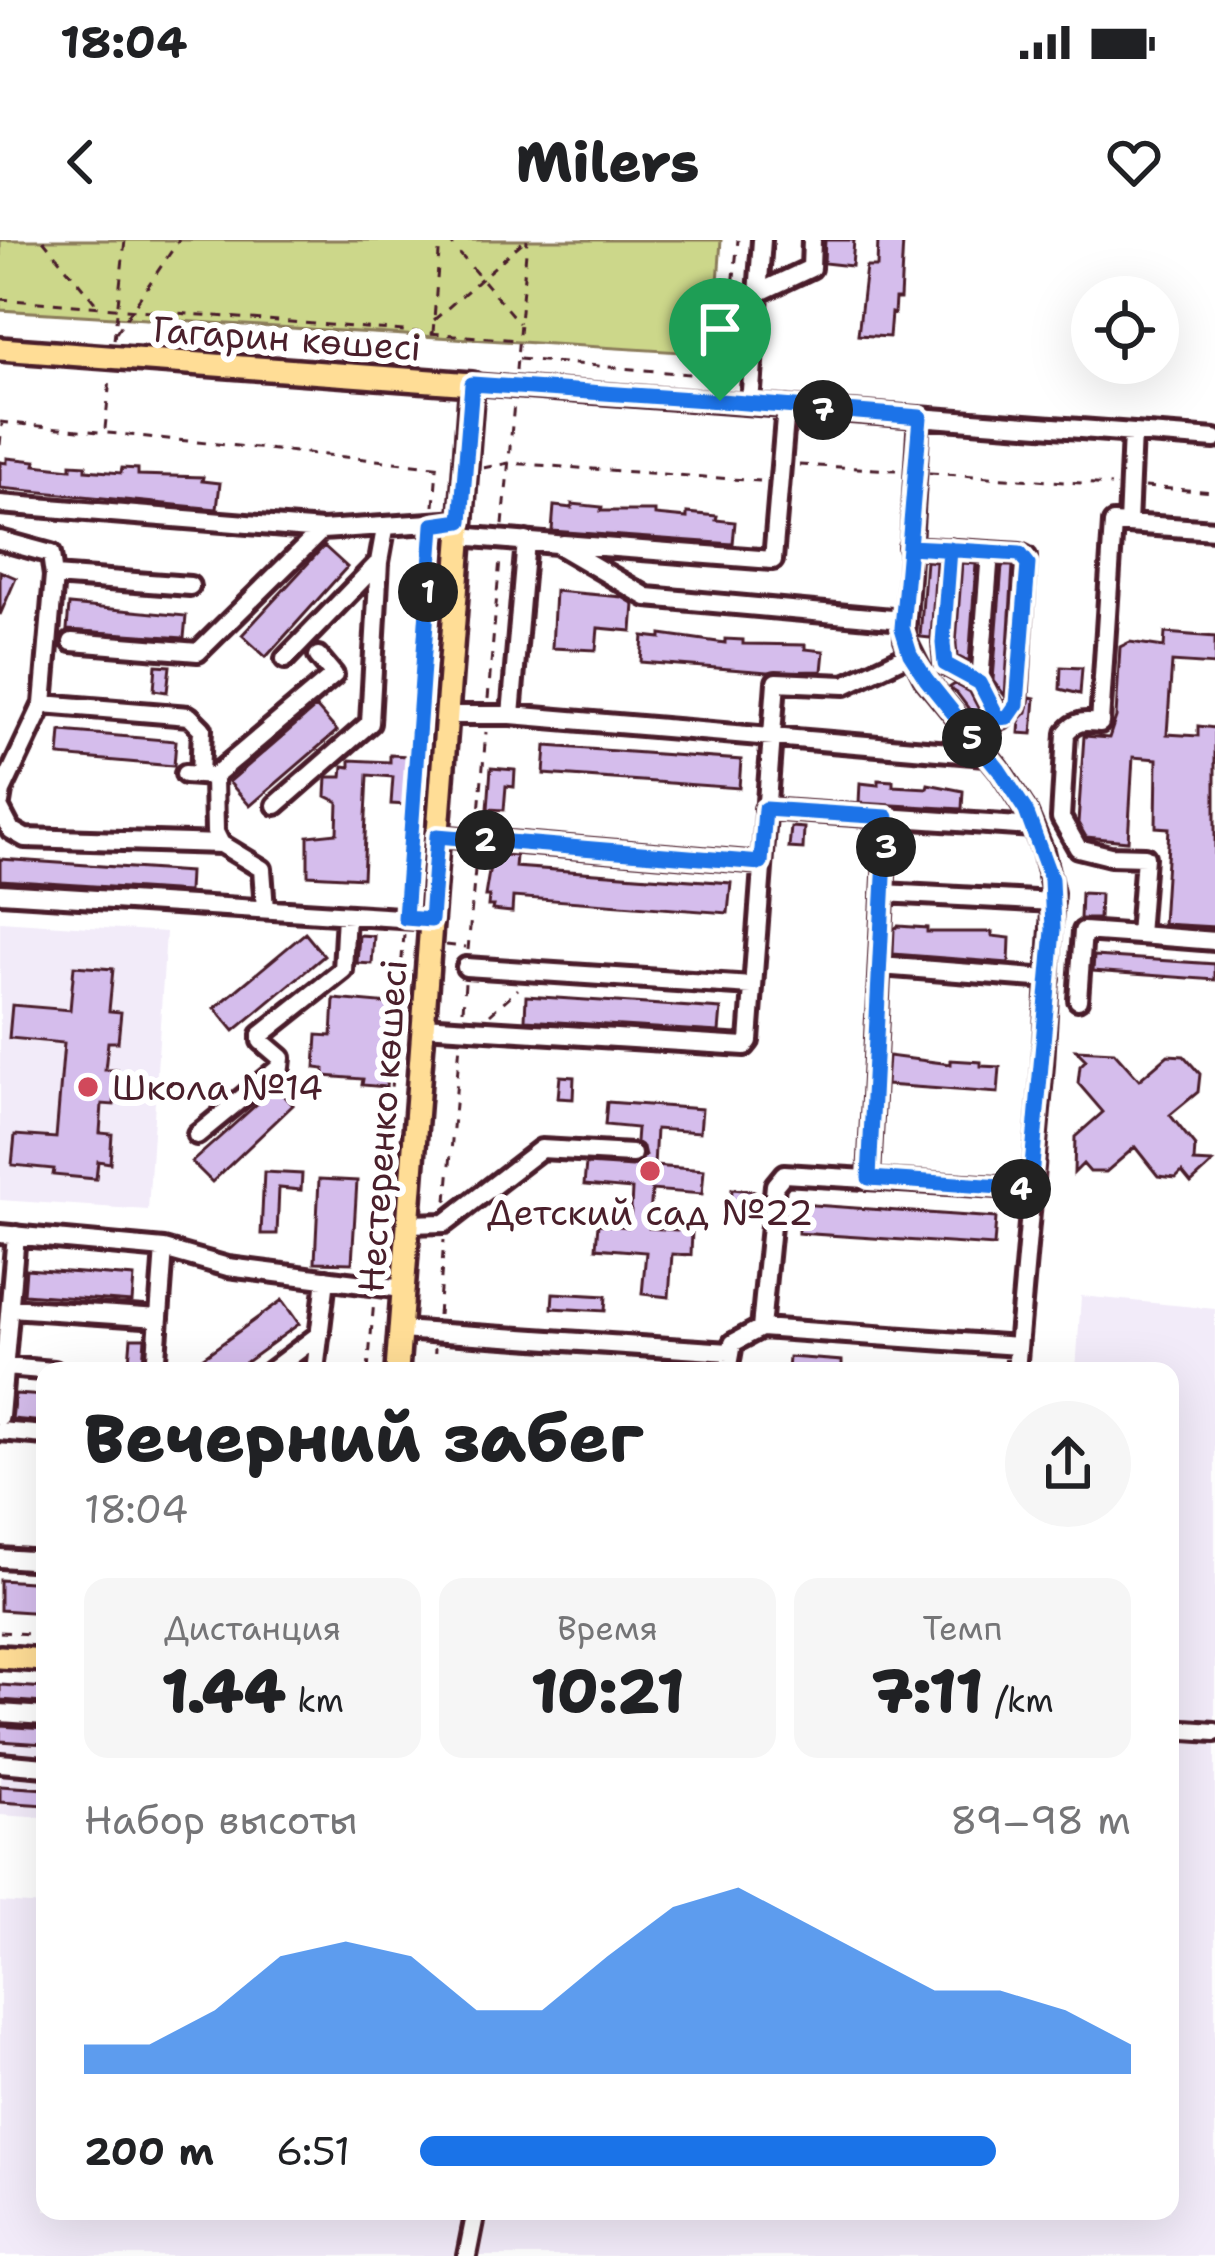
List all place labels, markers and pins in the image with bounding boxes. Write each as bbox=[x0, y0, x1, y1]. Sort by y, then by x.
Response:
pin bbox=[669, 278, 771, 401]
pin: 7 bbox=[793, 380, 853, 440]
pin: 1 bbox=[398, 562, 458, 622]
pin: 5 bbox=[942, 708, 1002, 768]
pin: 2 bbox=[455, 810, 515, 870]
pin: 3 bbox=[856, 817, 916, 877]
place label: Школа №14 bbox=[112, 1063, 323, 1112]
marker: Школа №14 bbox=[75, 1074, 101, 1100]
marker: Детский сад №22 bbox=[637, 1158, 663, 1184]
pin: 4 bbox=[991, 1159, 1051, 1219]
place label: Детский сад №22 bbox=[487, 1188, 813, 1237]

